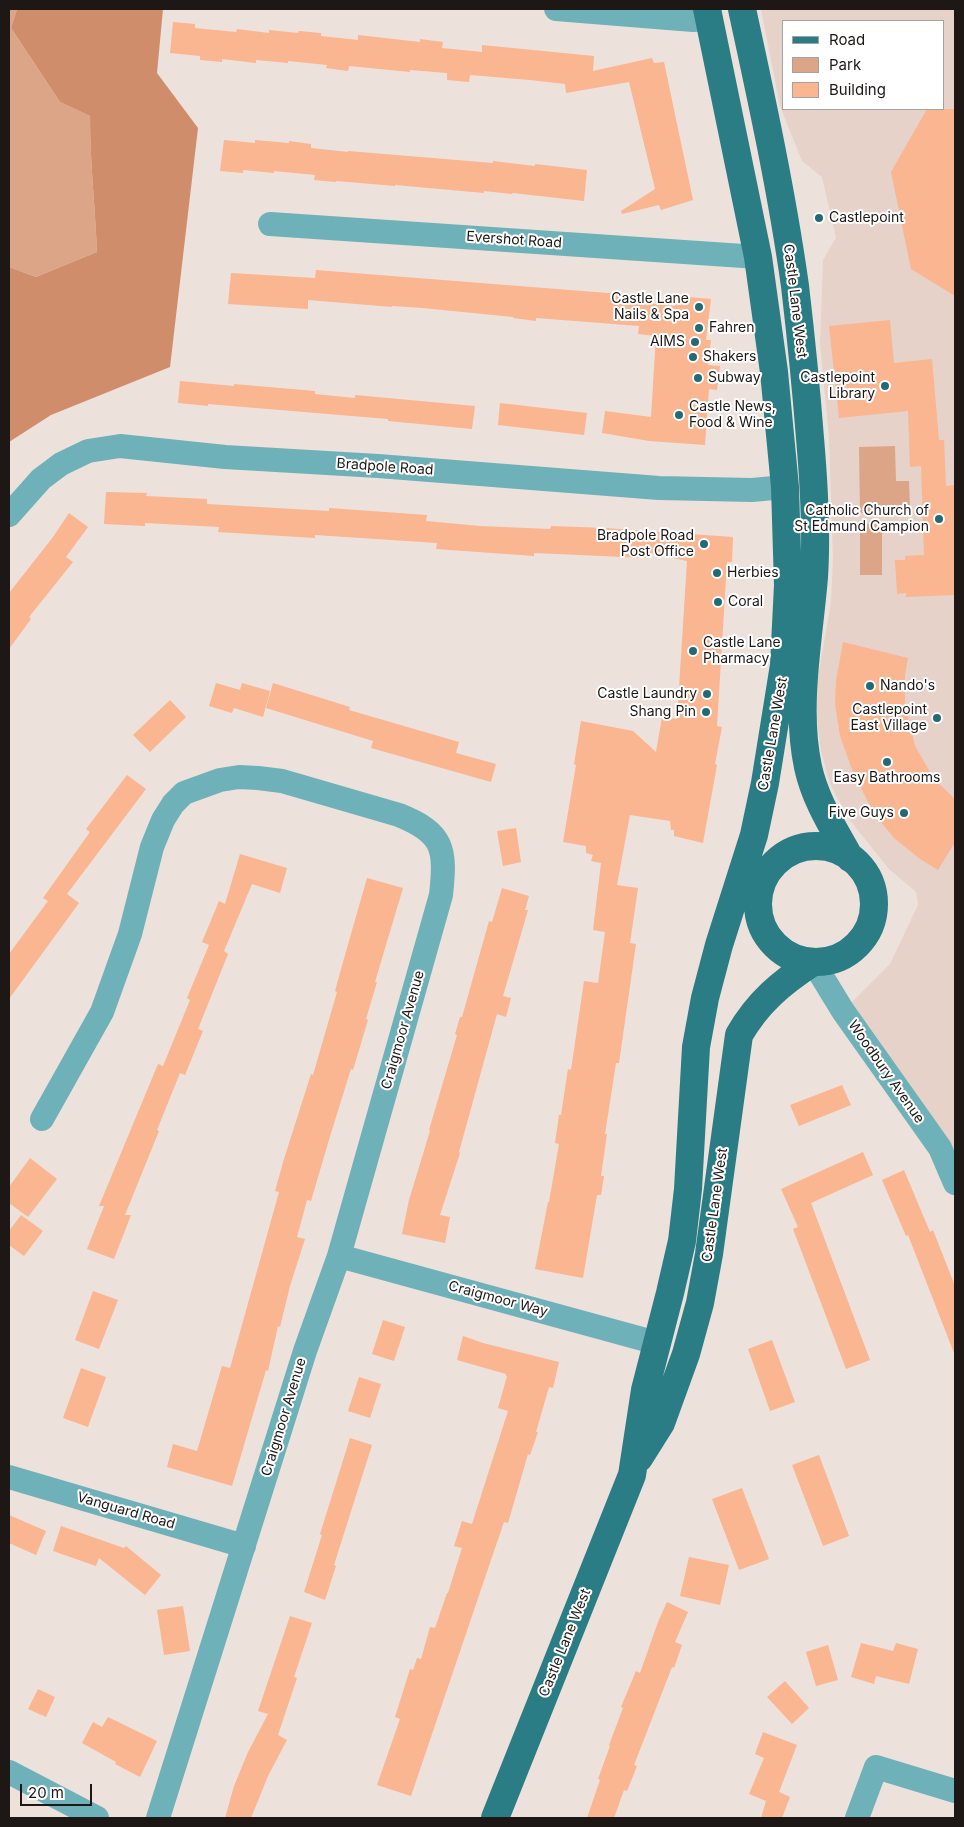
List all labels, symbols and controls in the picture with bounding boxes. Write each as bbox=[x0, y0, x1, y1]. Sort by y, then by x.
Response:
legend bbox=[782, 20, 944, 110]
text: Road bbox=[829, 30, 865, 49]
text: Park bbox=[829, 55, 861, 74]
text: Building bbox=[829, 80, 886, 99]
place label: Castlepoint bbox=[829, 210, 904, 226]
marker: Castlepoint bbox=[813, 212, 825, 224]
street label: Evershot Road bbox=[466, 228, 562, 252]
street label: Castle Lane West bbox=[780, 243, 810, 359]
place label: Castle Lane Nails & Spa bbox=[611, 291, 689, 324]
marker: Castle Lane Nails & Spa bbox=[693, 301, 705, 313]
place label: Fahren bbox=[709, 320, 755, 336]
marker: Fahren bbox=[693, 322, 705, 334]
place label: AIMS bbox=[650, 334, 685, 350]
marker: AIMS bbox=[689, 336, 701, 348]
place label: Shakers bbox=[703, 349, 756, 365]
marker: Shakers bbox=[687, 351, 699, 363]
place label: Subway bbox=[708, 370, 761, 386]
place label: Castlepoint Library bbox=[800, 370, 875, 402]
marker: Subway bbox=[692, 372, 704, 384]
marker: Castlepoint Library bbox=[879, 380, 891, 392]
place label: Castle News, Food & Wine bbox=[689, 399, 776, 432]
marker: Castle News, Food & Wine bbox=[673, 409, 685, 421]
street label: Bradpole Road bbox=[336, 455, 434, 479]
place label: Catholic Church of St Edmund Campion bbox=[794, 503, 929, 536]
marker: Catholic Church of St Edmund Campion bbox=[933, 513, 945, 525]
place label: Bradpole Road Post Office bbox=[597, 528, 694, 560]
marker: Bradpole Road Post Office bbox=[698, 538, 710, 550]
place label: Herbies bbox=[727, 565, 779, 581]
marker: Herbies bbox=[711, 567, 723, 579]
place label: Coral bbox=[728, 594, 763, 610]
marker: Coral bbox=[712, 596, 724, 608]
place label: Castle Lane Pharmacy bbox=[703, 635, 781, 668]
marker: Castle Lane Pharmacy bbox=[687, 645, 699, 657]
street label: Castle Lane West bbox=[755, 676, 791, 792]
place label: Nando's bbox=[880, 678, 935, 694]
marker: Nando's bbox=[864, 680, 876, 692]
place label: Castle Laundry bbox=[597, 686, 697, 702]
marker: Castle Laundry bbox=[701, 688, 713, 700]
place label: Castlepoint East Village bbox=[850, 702, 927, 734]
place label: Shang Pin bbox=[629, 704, 696, 720]
marker: Shang Pin bbox=[700, 706, 712, 718]
marker: Castlepoint East Village bbox=[931, 712, 943, 724]
marker: Easy Bathrooms bbox=[881, 756, 893, 768]
place label: Easy Bathrooms bbox=[834, 770, 940, 786]
place label: Five Guys bbox=[829, 805, 894, 821]
marker: Five Guys bbox=[898, 807, 910, 819]
street label: Craigmoor Avenue bbox=[378, 969, 428, 1091]
street label: Woodbury Avenue bbox=[844, 1017, 928, 1127]
street label: Castle Lane West bbox=[699, 1147, 731, 1263]
street label: Craigmoor Way bbox=[446, 1278, 550, 1320]
street label: Craigmoor Avenue bbox=[258, 1356, 310, 1478]
street label: Vanguard Road bbox=[75, 1489, 177, 1533]
street label: Castle Lane West bbox=[536, 1587, 594, 1699]
scale bar bbox=[22, 1774, 95, 1806]
text: 20 m bbox=[28, 1783, 64, 1802]

